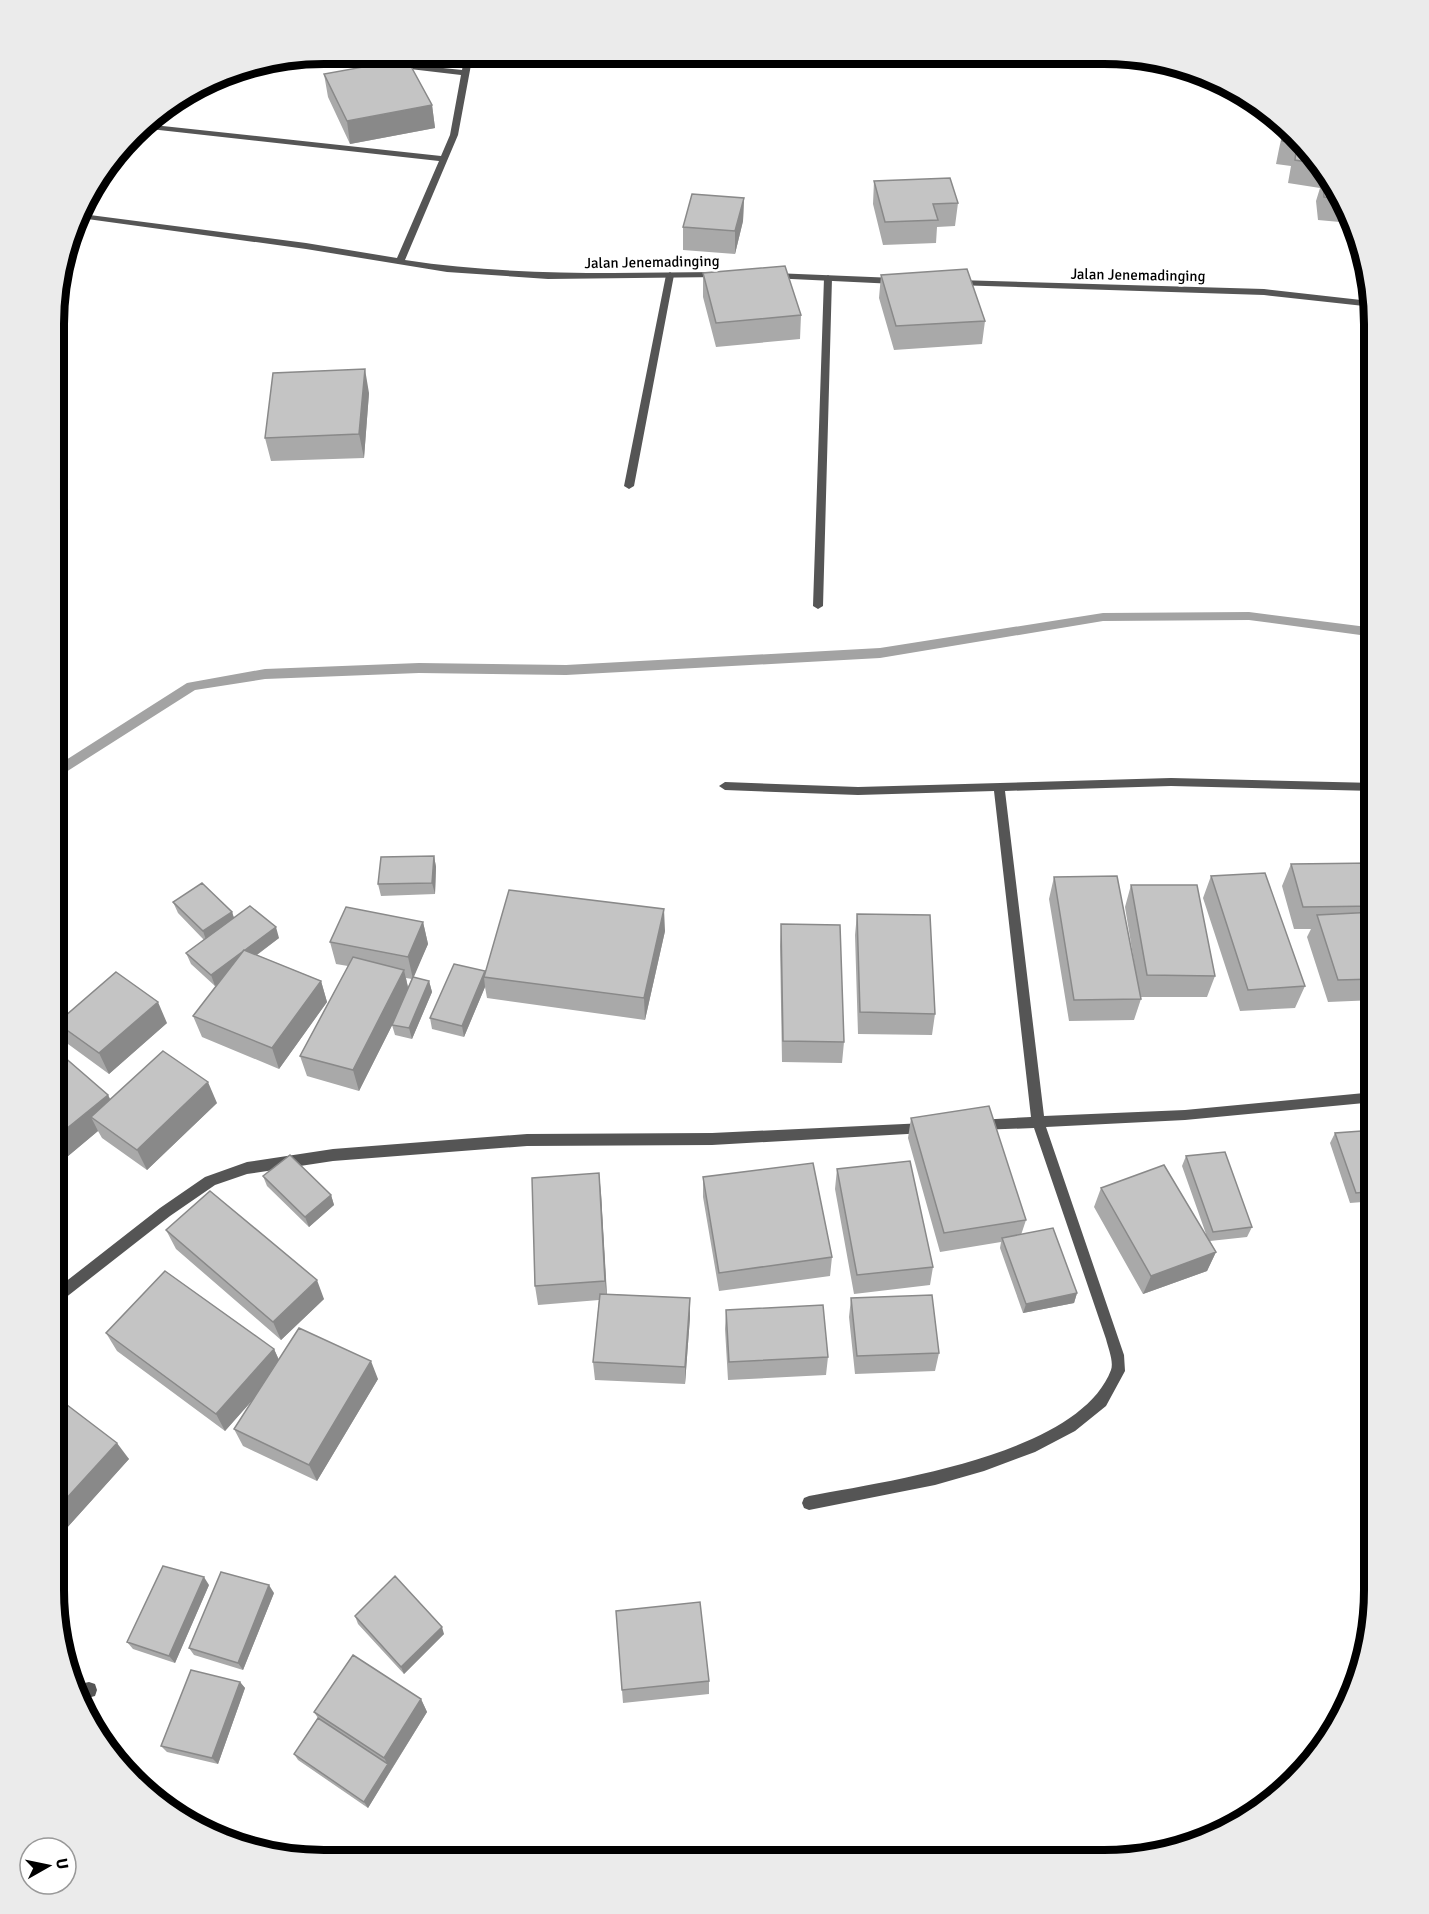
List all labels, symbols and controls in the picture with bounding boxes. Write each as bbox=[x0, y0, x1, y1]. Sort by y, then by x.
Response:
street label: Jalan Jenemadinging bbox=[584, 252, 720, 272]
street label: Jalan Jenemadinging bbox=[1070, 265, 1206, 285]
north arrow bbox=[18, 1836, 78, 1896]
text: U bbox=[51, 1857, 73, 1871]

